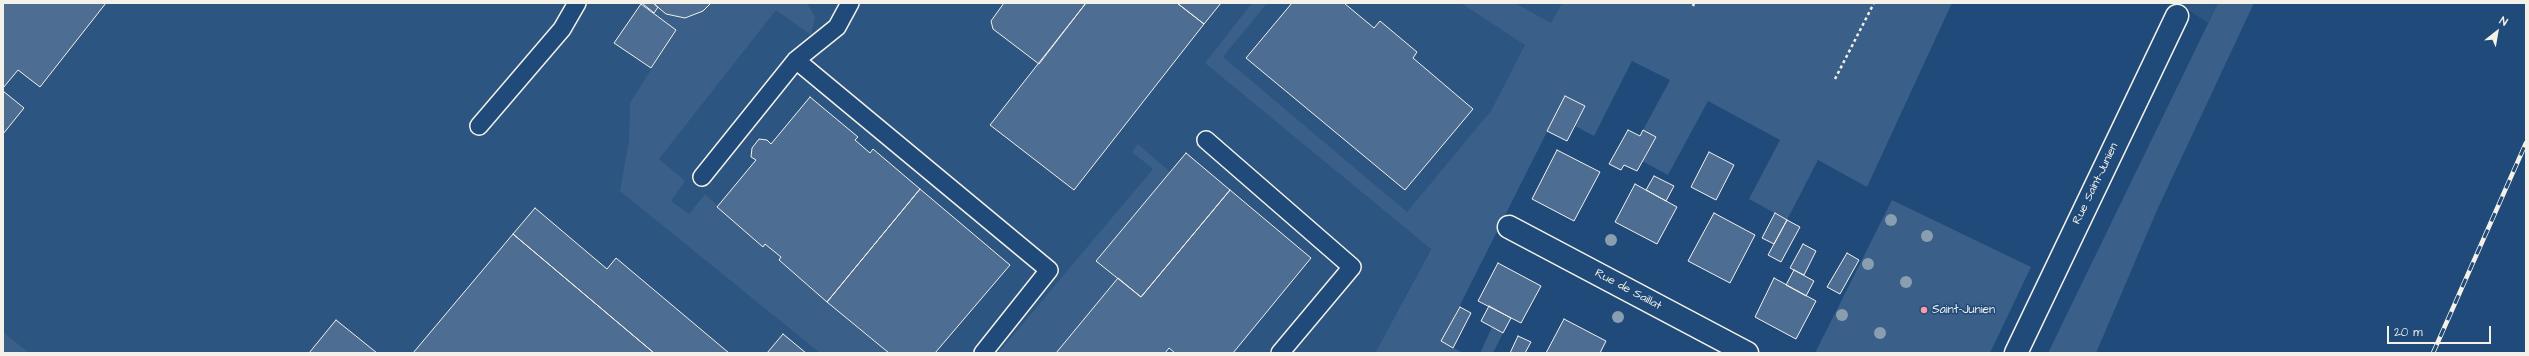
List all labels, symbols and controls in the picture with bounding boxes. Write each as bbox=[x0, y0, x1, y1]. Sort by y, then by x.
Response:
north arrow bbox=[2477, 12, 2517, 52]
text: N bbox=[2497, 13, 2510, 29]
street label: Rue Saint-Junien bbox=[2070, 141, 2122, 227]
street label: Rue de Saillat bbox=[1592, 266, 1664, 314]
place label: Saint-Junien bbox=[1932, 303, 1995, 317]
marker: Saint-Junien bbox=[1919, 305, 1929, 315]
scale bar bbox=[2389, 318, 2493, 344]
text: 20 m bbox=[2394, 324, 2423, 341]

